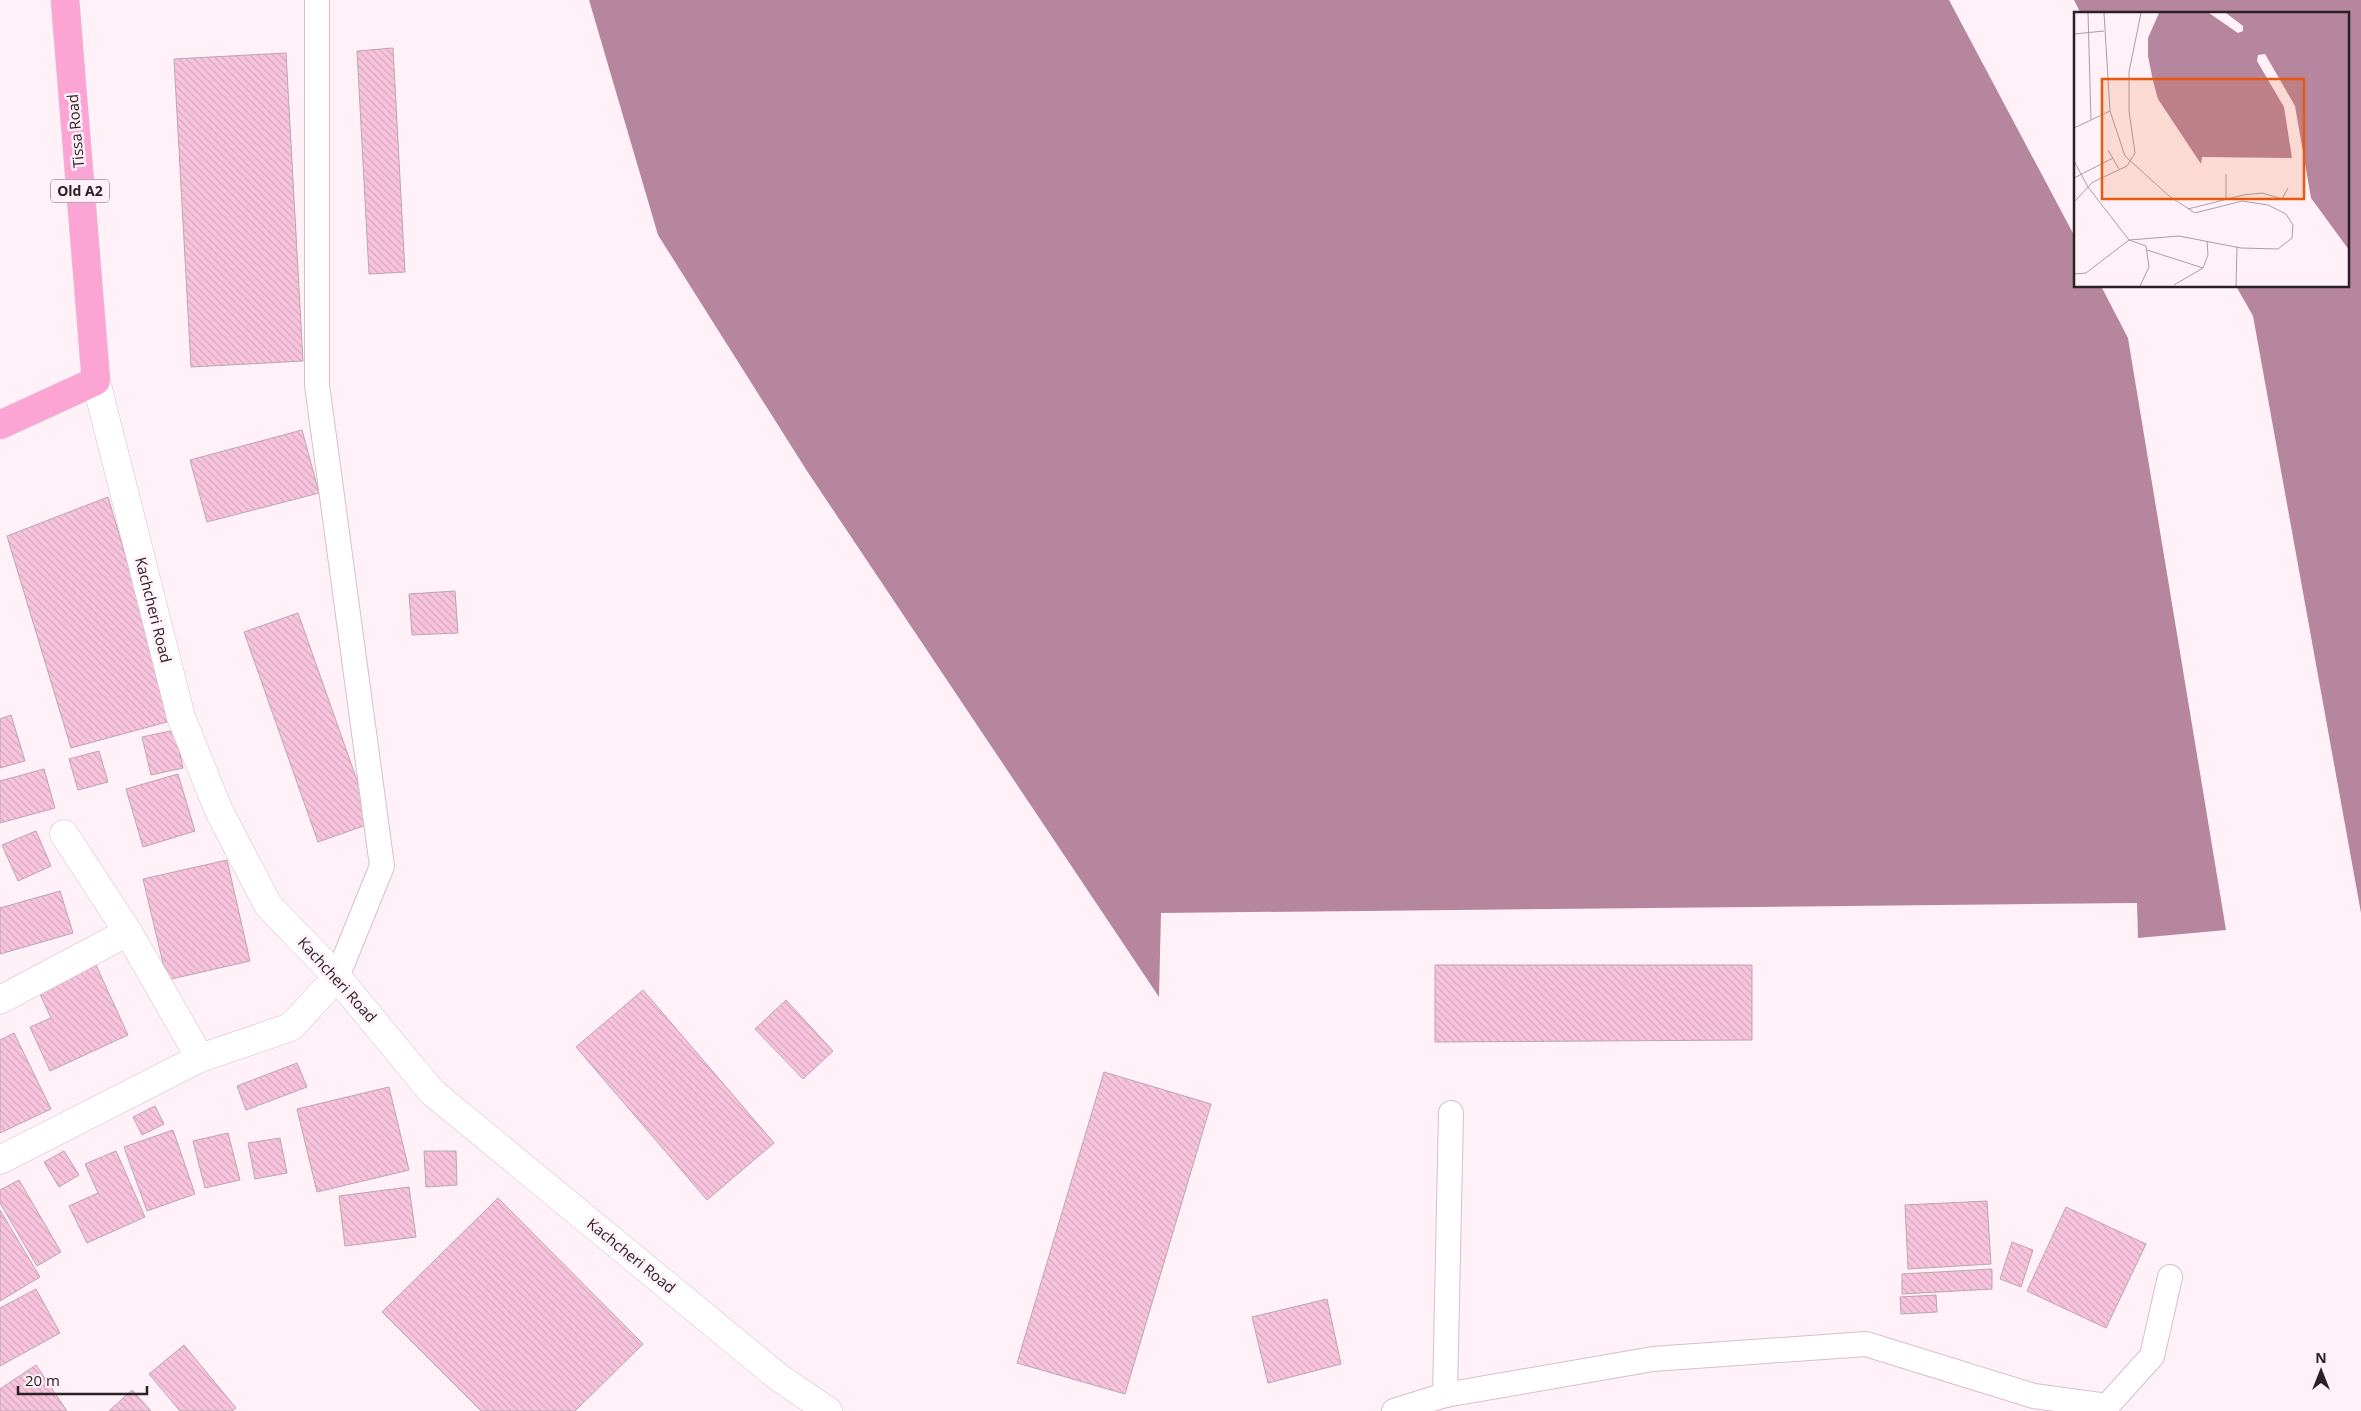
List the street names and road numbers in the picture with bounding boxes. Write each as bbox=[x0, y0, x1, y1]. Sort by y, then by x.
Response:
street label: Tissa Road bbox=[62, 93, 88, 169]
road number: Old A2 bbox=[51, 180, 109, 202]
street label: Kachcheri Road bbox=[131, 555, 177, 665]
street label: Kachcheri Road bbox=[294, 932, 381, 1026]
street label: Kachcheri Road bbox=[583, 1213, 680, 1297]

